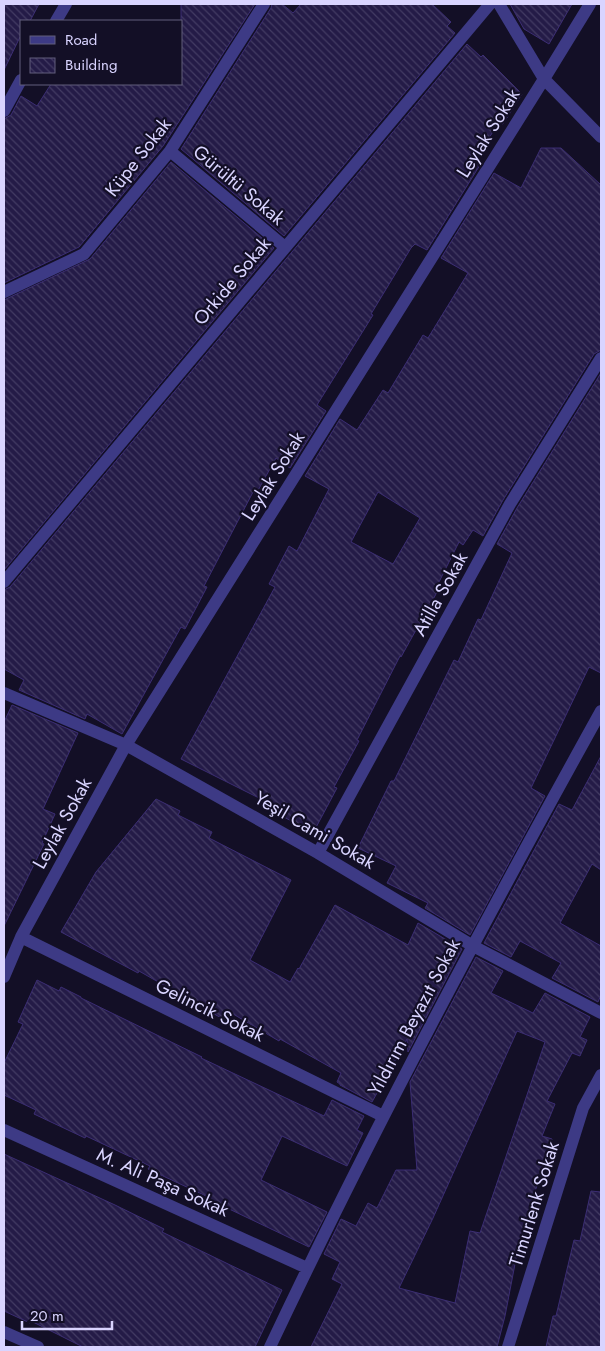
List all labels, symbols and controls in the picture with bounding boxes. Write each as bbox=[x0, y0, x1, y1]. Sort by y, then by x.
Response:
legend bbox=[20, 20, 182, 85]
text: Road bbox=[65, 29, 97, 51]
text: Building bbox=[65, 54, 117, 76]
street label: Leylak Sokak bbox=[450, 83, 526, 183]
street label: Küpe Sokak bbox=[99, 111, 178, 202]
street label: Gürültü Sokak bbox=[187, 139, 291, 232]
street label: Orkide Sokak bbox=[187, 231, 277, 331]
street label: Leylak Sokak bbox=[235, 426, 311, 526]
street label: Atilla Sokak bbox=[406, 547, 474, 641]
street label: Leylak Sokak bbox=[26, 772, 99, 874]
street label: Yeşil Cami Sokak bbox=[250, 784, 381, 876]
street label: Yıldırım Beyazıt Sokak bbox=[361, 933, 467, 1100]
street label: Gelincik Sokak bbox=[151, 972, 270, 1048]
street label: Timurlenk Sokak bbox=[502, 1137, 566, 1270]
street label: M. Ali Paşa Sokak bbox=[92, 1141, 234, 1224]
scale bar bbox=[22, 1298, 112, 1330]
text: 20 m bbox=[30, 1305, 64, 1327]

